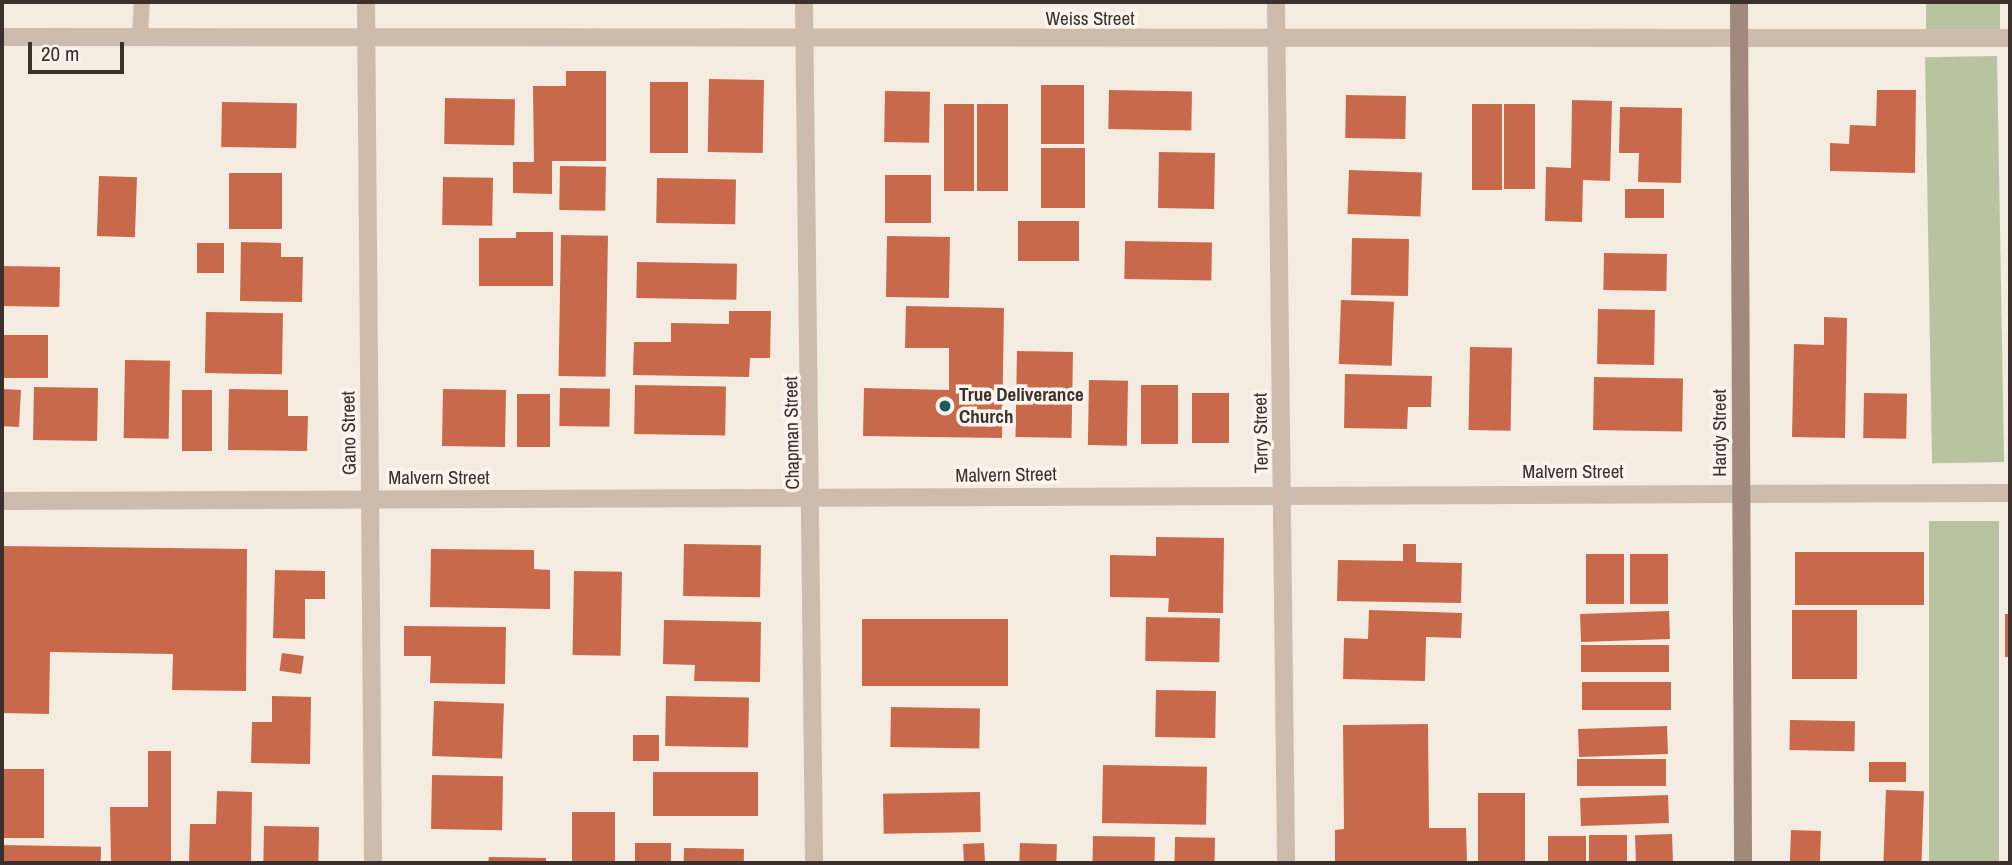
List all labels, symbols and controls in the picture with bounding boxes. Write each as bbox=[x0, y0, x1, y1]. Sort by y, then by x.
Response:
street label: Weiss Street bbox=[1046, 8, 1134, 30]
scale bar bbox=[32, 28, 128, 72]
text: 20 m bbox=[41, 39, 79, 68]
street label: Chapman Street bbox=[780, 376, 804, 490]
place label: True Deliverance Church bbox=[959, 384, 1084, 428]
street label: Hardy Street bbox=[1709, 389, 1731, 477]
street label: Gano Street bbox=[337, 391, 361, 475]
street label: Terry Street bbox=[1249, 393, 1273, 473]
marker: True Deliverance Church bbox=[937, 398, 953, 414]
street label: Malvern Street bbox=[1522, 461, 1624, 483]
street label: Malvern Street bbox=[955, 463, 1057, 487]
street label: Malvern Street bbox=[388, 467, 490, 489]

